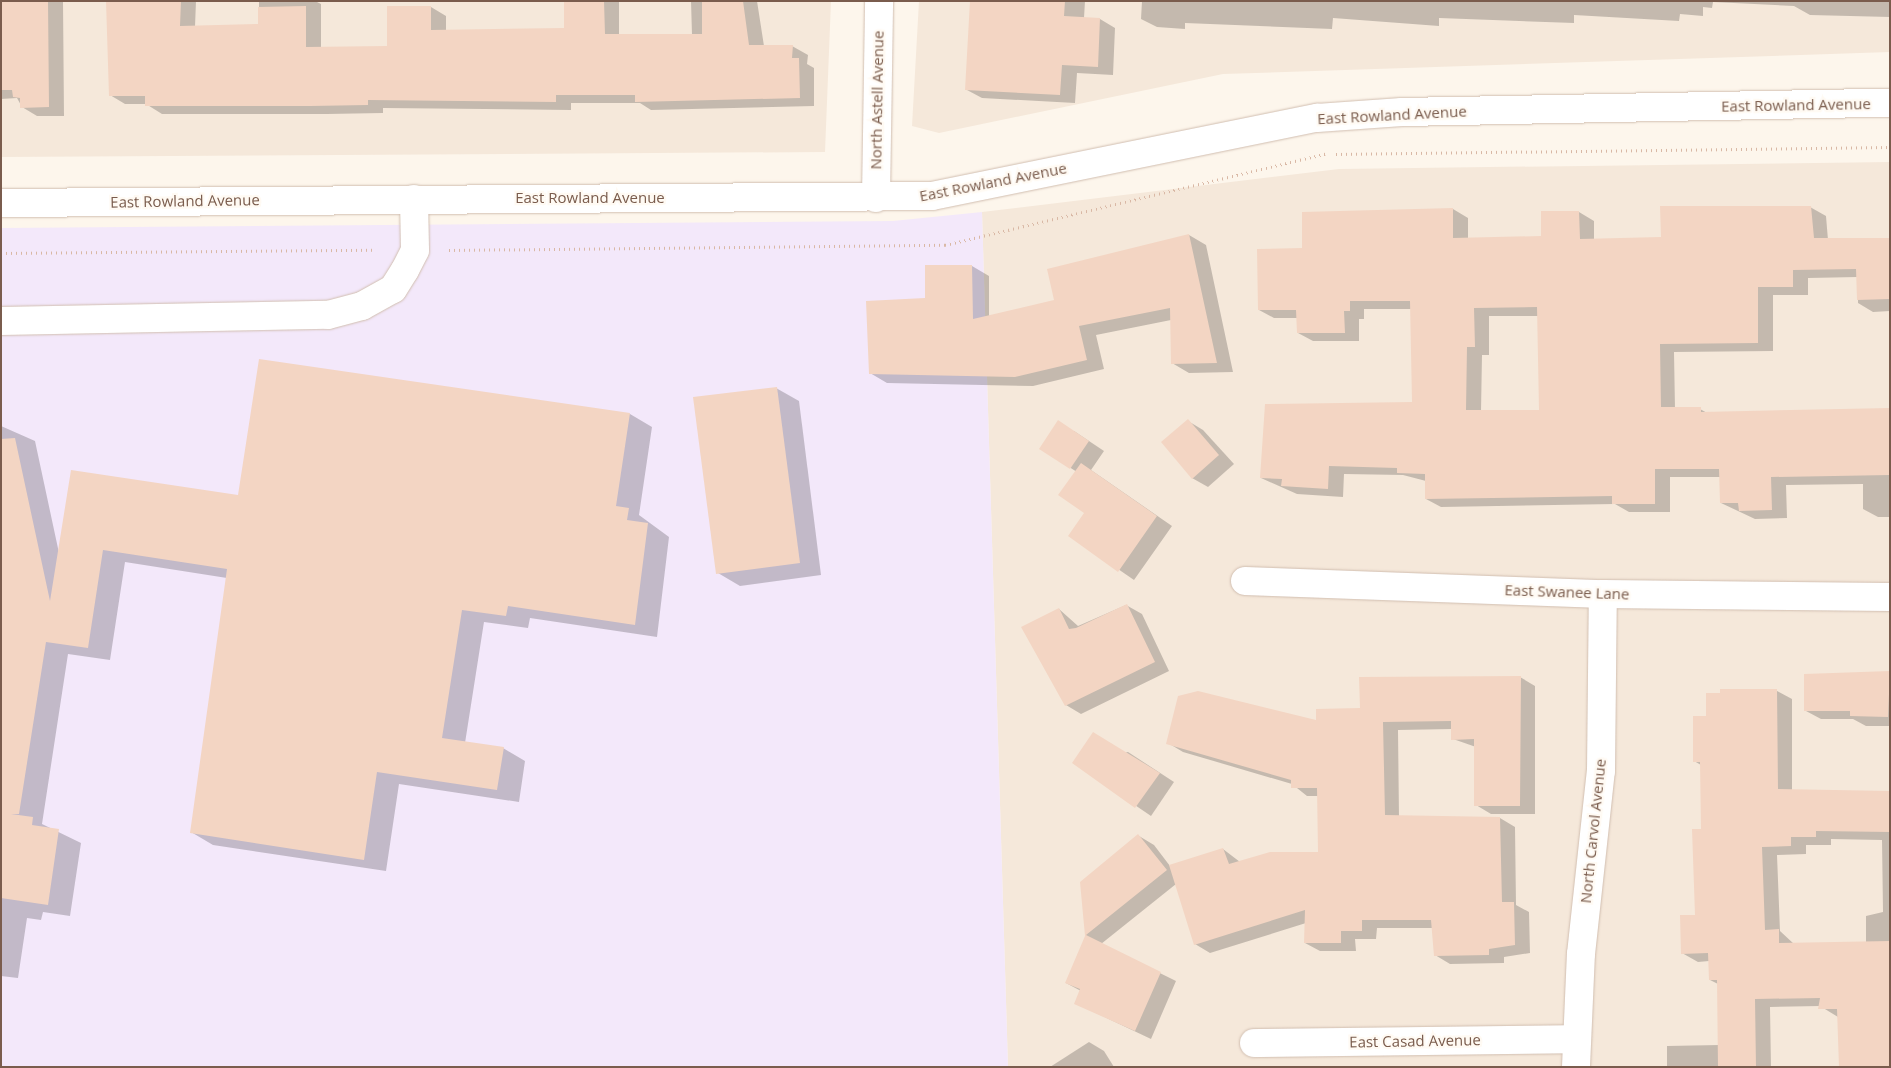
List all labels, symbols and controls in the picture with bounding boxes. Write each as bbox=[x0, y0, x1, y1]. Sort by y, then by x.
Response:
street label: North Astell Avenue bbox=[867, 30, 887, 170]
street label: East Rowland Avenue bbox=[1721, 95, 1871, 115]
street label: East Rowland Avenue bbox=[1317, 102, 1467, 128]
street label: East Rowland Avenue bbox=[918, 159, 1068, 205]
street label: East Rowland Avenue bbox=[515, 189, 665, 207]
street label: East Rowland Avenue bbox=[110, 191, 260, 211]
street label: East Swanee Lane bbox=[1504, 581, 1630, 603]
street label: North Carvol Avenue bbox=[1576, 758, 1610, 904]
street label: East Casad Avenue bbox=[1349, 1031, 1481, 1051]

